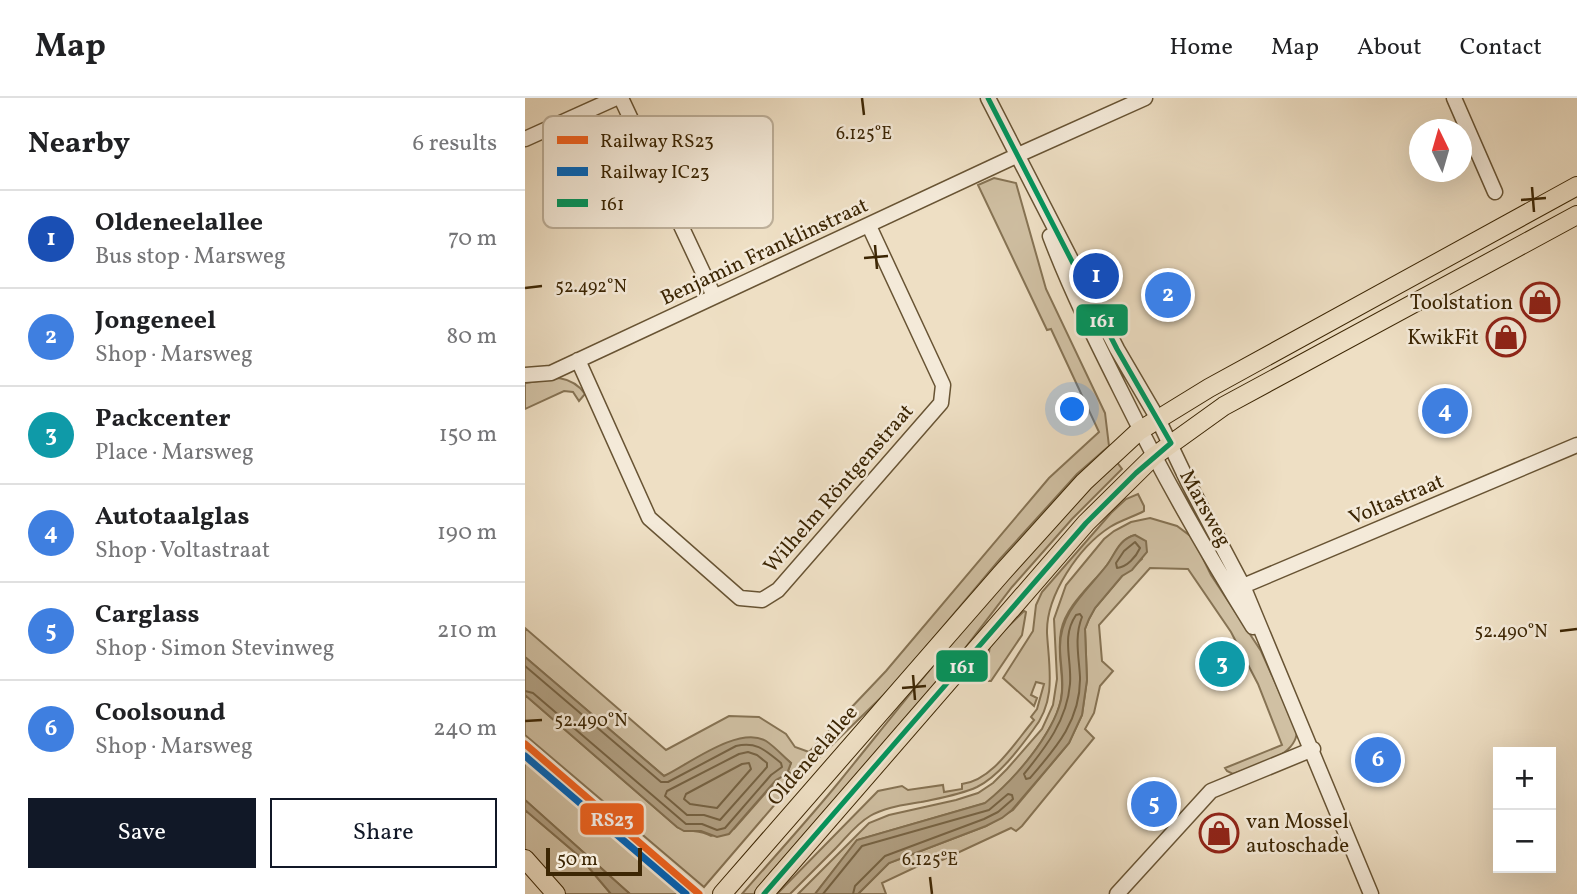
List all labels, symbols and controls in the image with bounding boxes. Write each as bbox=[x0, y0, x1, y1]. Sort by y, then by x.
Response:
text: Map bbox=[35, 25, 106, 71]
text: Home bbox=[1169, 31, 1233, 65]
text: Map bbox=[1271, 31, 1319, 65]
text: About bbox=[1357, 31, 1422, 65]
text: Contact bbox=[1460, 31, 1542, 65]
legend bbox=[543, 116, 773, 228]
north arrow bbox=[1409, 119, 1472, 182]
text: 6.125°E bbox=[836, 122, 892, 147]
text: Nearby bbox=[28, 123, 130, 165]
text: 6 results bbox=[413, 128, 497, 160]
text: Railway RS23 bbox=[600, 129, 714, 155]
text: Railway IC23 bbox=[600, 160, 709, 186]
street label: Benjamin Franklinstraat bbox=[656, 191, 873, 313]
text: 161 bbox=[600, 192, 624, 218]
text: Oldeneelallee bbox=[95, 205, 263, 241]
text: 1 bbox=[46, 223, 56, 255]
text: 70 m bbox=[448, 223, 497, 255]
text: Bus stop · Marsweg bbox=[95, 241, 286, 273]
pin: 1 bbox=[1073, 250, 1119, 302]
pin: 2 bbox=[1145, 269, 1191, 321]
text: 52.492°N bbox=[555, 275, 627, 300]
shop icon: Toolstation bbox=[1519, 281, 1561, 323]
place label: Toolstation bbox=[1410, 289, 1513, 318]
text: Jongeneel bbox=[95, 303, 216, 339]
line badge: 161 bbox=[1075, 303, 1129, 337]
text: 161 bbox=[1089, 309, 1115, 335]
shop icon: KwikFit bbox=[1485, 316, 1527, 358]
text: 2 bbox=[45, 321, 57, 353]
text: 80 m bbox=[447, 321, 497, 353]
place label: KwikFit bbox=[1407, 324, 1479, 353]
text: Shop · Marsweg bbox=[95, 339, 253, 371]
pin: 4 bbox=[1422, 385, 1468, 437]
your location bbox=[1055, 392, 1089, 426]
street label: Wilhelm Röntgenstraat bbox=[757, 398, 921, 580]
text: Packcenter bbox=[95, 401, 231, 437]
text: 3 bbox=[45, 419, 57, 451]
text: 150 m bbox=[439, 419, 497, 451]
text: Place · Marsweg bbox=[95, 437, 254, 469]
street label: Marsweg bbox=[1172, 465, 1238, 553]
street label: Voltastraat bbox=[1345, 467, 1449, 533]
text: Autotaalglas bbox=[95, 499, 249, 535]
text: 4 bbox=[44, 517, 58, 549]
text: 190 m bbox=[437, 517, 497, 549]
text: Shop · Voltastraat bbox=[95, 535, 270, 567]
text: Carglass bbox=[95, 597, 200, 633]
text: 5 bbox=[45, 615, 57, 647]
text: 210 m bbox=[437, 615, 497, 647]
text: 52.490°N bbox=[1474, 620, 1548, 645]
text: Shop · Simon Stevinweg bbox=[95, 633, 334, 665]
pin: 3 bbox=[1199, 638, 1245, 690]
line badge: 161 bbox=[935, 649, 989, 683]
text: 161 bbox=[949, 655, 975, 681]
text: Coolsound bbox=[95, 695, 225, 731]
street label: Oldeneelallee bbox=[761, 699, 865, 813]
text: 52.490°N bbox=[554, 709, 628, 734]
text: 6 bbox=[45, 713, 57, 745]
text: 240 m bbox=[433, 713, 497, 745]
text: Shop · Marsweg bbox=[95, 731, 253, 763]
pin: 6 bbox=[1355, 734, 1401, 786]
map controls bbox=[1493, 747, 1556, 873]
button: + bbox=[1493, 747, 1556, 810]
pin: 5 bbox=[1131, 778, 1177, 830]
button: Save bbox=[28, 798, 256, 868]
button: Share bbox=[270, 798, 497, 868]
line badge: RS23 bbox=[579, 802, 645, 836]
text: RS23 bbox=[590, 808, 634, 834]
place label: van Mossel autoschade bbox=[1246, 808, 1349, 861]
button: − bbox=[1493, 810, 1556, 873]
shop icon: van Mossel autoschade bbox=[1198, 812, 1240, 854]
scale bar bbox=[546, 845, 642, 877]
text: 50 m bbox=[557, 847, 598, 873]
text: 6.125°E bbox=[902, 848, 958, 873]

